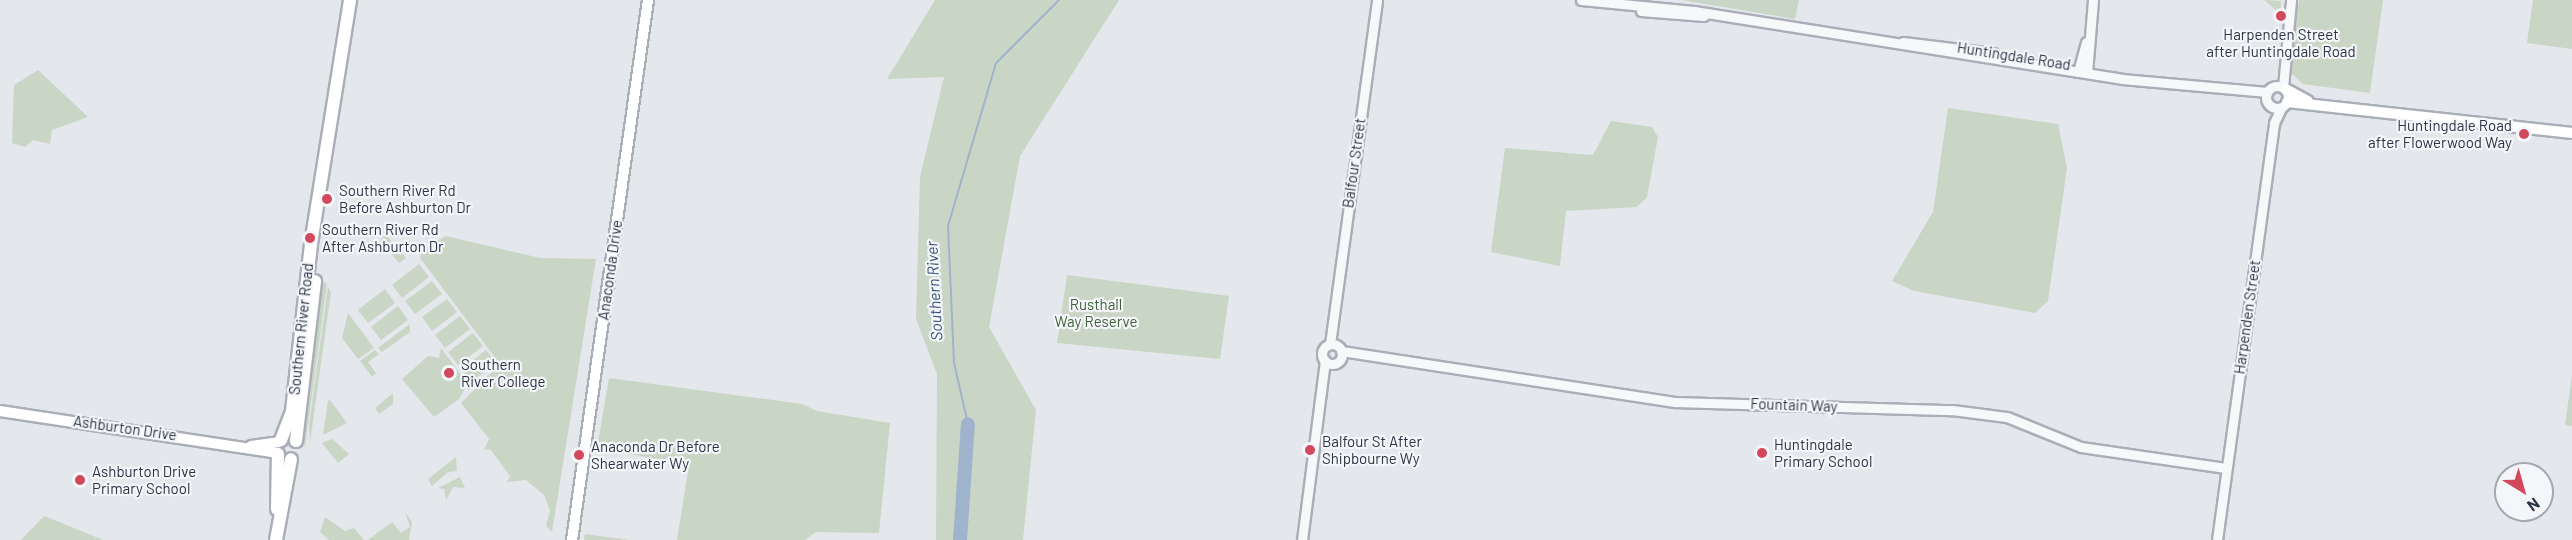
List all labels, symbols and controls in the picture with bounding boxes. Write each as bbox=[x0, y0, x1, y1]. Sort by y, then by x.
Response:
marker: Harpenden Street after Huntingdale Road bbox=[2274, 9, 2288, 23]
place label: Harpenden Street after Huntingdale Road bbox=[2206, 25, 2356, 60]
street label: Huntingdale Road bbox=[1956, 38, 2072, 74]
place label: Huntingdale Road after Flowerwood Way bbox=[2368, 116, 2512, 151]
street label: Balfour Street bbox=[1339, 117, 1369, 209]
marker: Huntingdale Road after Flowerwood Way bbox=[2517, 127, 2531, 141]
place label: Southern River Rd Before Ashburton Dr bbox=[339, 181, 471, 216]
marker: Southern River Rd Before Ashburton Dr bbox=[320, 192, 334, 206]
street label: Anaconda Drive bbox=[594, 219, 626, 321]
place label: Southern River Rd After Ashburton Dr bbox=[322, 220, 443, 255]
marker: Southern River Rd After Ashburton Dr bbox=[303, 231, 317, 245]
water label: Southern River bbox=[922, 241, 946, 341]
street label: Harpenden Street bbox=[2230, 259, 2264, 375]
street label: Southern River Road bbox=[285, 262, 317, 396]
park label: Rusthall Way Reserve bbox=[1055, 295, 1137, 330]
place label: Southern River College bbox=[461, 355, 546, 390]
marker: Southern River College bbox=[442, 366, 456, 380]
street label: Fountain Way bbox=[1750, 394, 1838, 416]
street label: Ashburton Drive bbox=[72, 412, 178, 444]
place label: Balfour St After Shipbourne Wy bbox=[1322, 432, 1422, 467]
place label: Huntingdale Primary School bbox=[1774, 435, 1872, 470]
place label: Anaconda Dr Before Shearwater Wy bbox=[591, 437, 720, 472]
marker: Balfour St After Shipbourne Wy bbox=[1303, 443, 1317, 457]
marker: Huntingdale Primary School bbox=[1755, 446, 1769, 460]
marker: Anaconda Dr Before Shearwater Wy bbox=[572, 448, 586, 462]
place label: Ashburton Drive Primary School bbox=[92, 462, 196, 497]
north arrow bbox=[2494, 462, 2554, 522]
marker: Ashburton Drive Primary School bbox=[73, 473, 87, 487]
text: N bbox=[2524, 494, 2544, 516]

